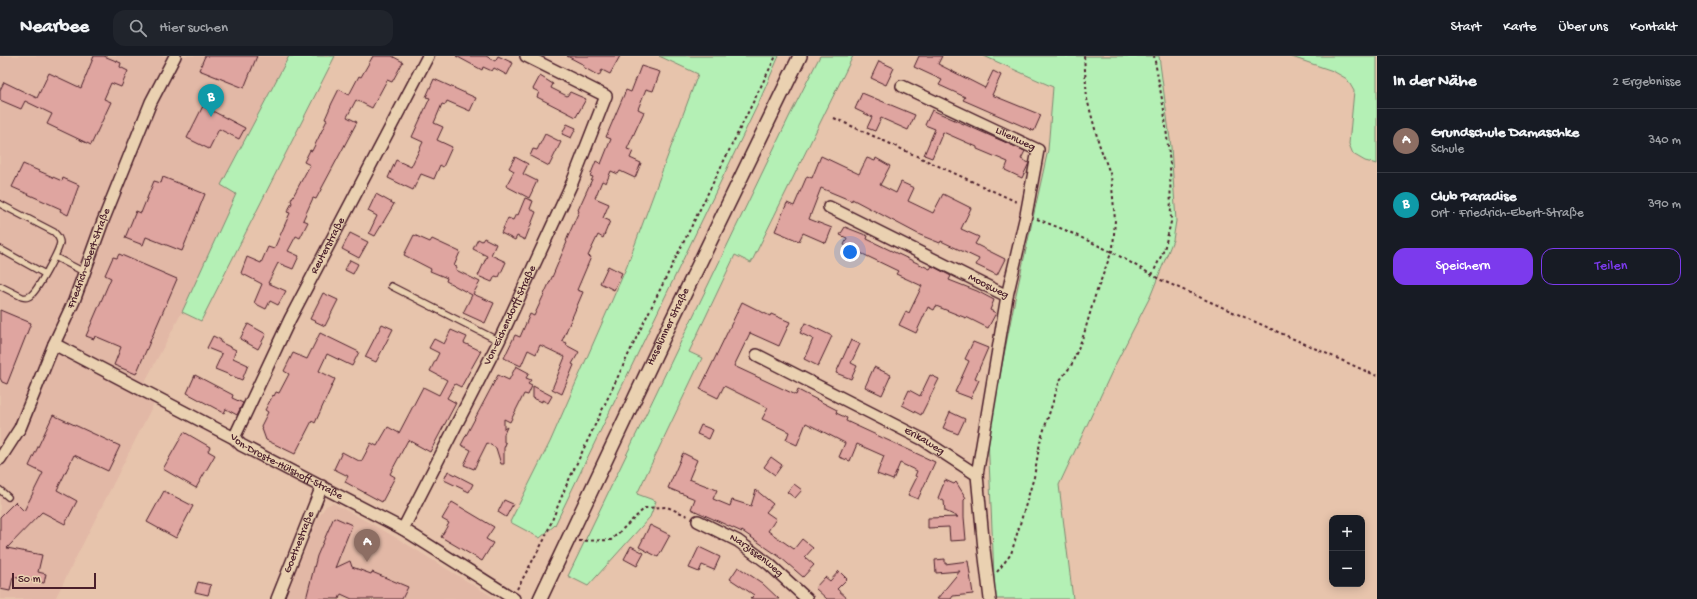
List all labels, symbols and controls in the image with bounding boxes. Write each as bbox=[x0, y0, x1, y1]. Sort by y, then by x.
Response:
search box bbox=[113, 10, 393, 46]
text: Nearbee bbox=[20, 16, 89, 39]
icon: search bbox=[127, 17, 149, 39]
text: Hier suchen bbox=[159, 19, 228, 37]
text: Start bbox=[1451, 19, 1481, 36]
text: Karte bbox=[1503, 19, 1537, 36]
text: Über uns bbox=[1559, 19, 1608, 36]
text: Kontakt bbox=[1630, 19, 1677, 36]
text: In der Nähe bbox=[1393, 72, 1476, 92]
text: 2 Ergebnisse bbox=[1613, 75, 1681, 90]
pin: B bbox=[198, 84, 224, 117]
text: Grundschule Damaschke bbox=[1431, 124, 1579, 142]
street label: Lilienweg bbox=[993, 125, 1037, 154]
text: A bbox=[1402, 133, 1410, 148]
text: 340 m bbox=[1648, 133, 1681, 148]
text: Schule bbox=[1431, 142, 1464, 157]
text: Club Paradise bbox=[1431, 188, 1517, 206]
text: B bbox=[1403, 197, 1409, 212]
text: 390 m bbox=[1648, 197, 1681, 212]
text: Ort · Friedrich-Ebert-Straße bbox=[1431, 206, 1584, 221]
street label: Friedrich-Ebert-Straße bbox=[65, 207, 113, 312]
street label: Reuterstraße bbox=[309, 216, 348, 276]
your location bbox=[840, 242, 860, 262]
button: Speichern bbox=[1393, 248, 1533, 285]
button: Teilen bbox=[1541, 248, 1681, 285]
street label: Von-Eichendorff-Straße bbox=[481, 264, 539, 368]
street label: Moosweg bbox=[966, 271, 1010, 302]
street label: Haselünner Straße bbox=[645, 286, 693, 368]
street label: Erikaweg bbox=[902, 425, 946, 458]
street label: Von-Droste-Hülshoff-Straße bbox=[227, 431, 345, 503]
street label: Goethestraße bbox=[282, 509, 317, 575]
map controls bbox=[1329, 515, 1365, 587]
button: + bbox=[1329, 515, 1365, 551]
pin: A bbox=[354, 529, 380, 562]
street label: Narzissenweg bbox=[728, 532, 785, 580]
button: − bbox=[1329, 551, 1365, 587]
scale bar bbox=[12, 571, 96, 590]
text: 50 m bbox=[18, 574, 40, 586]

